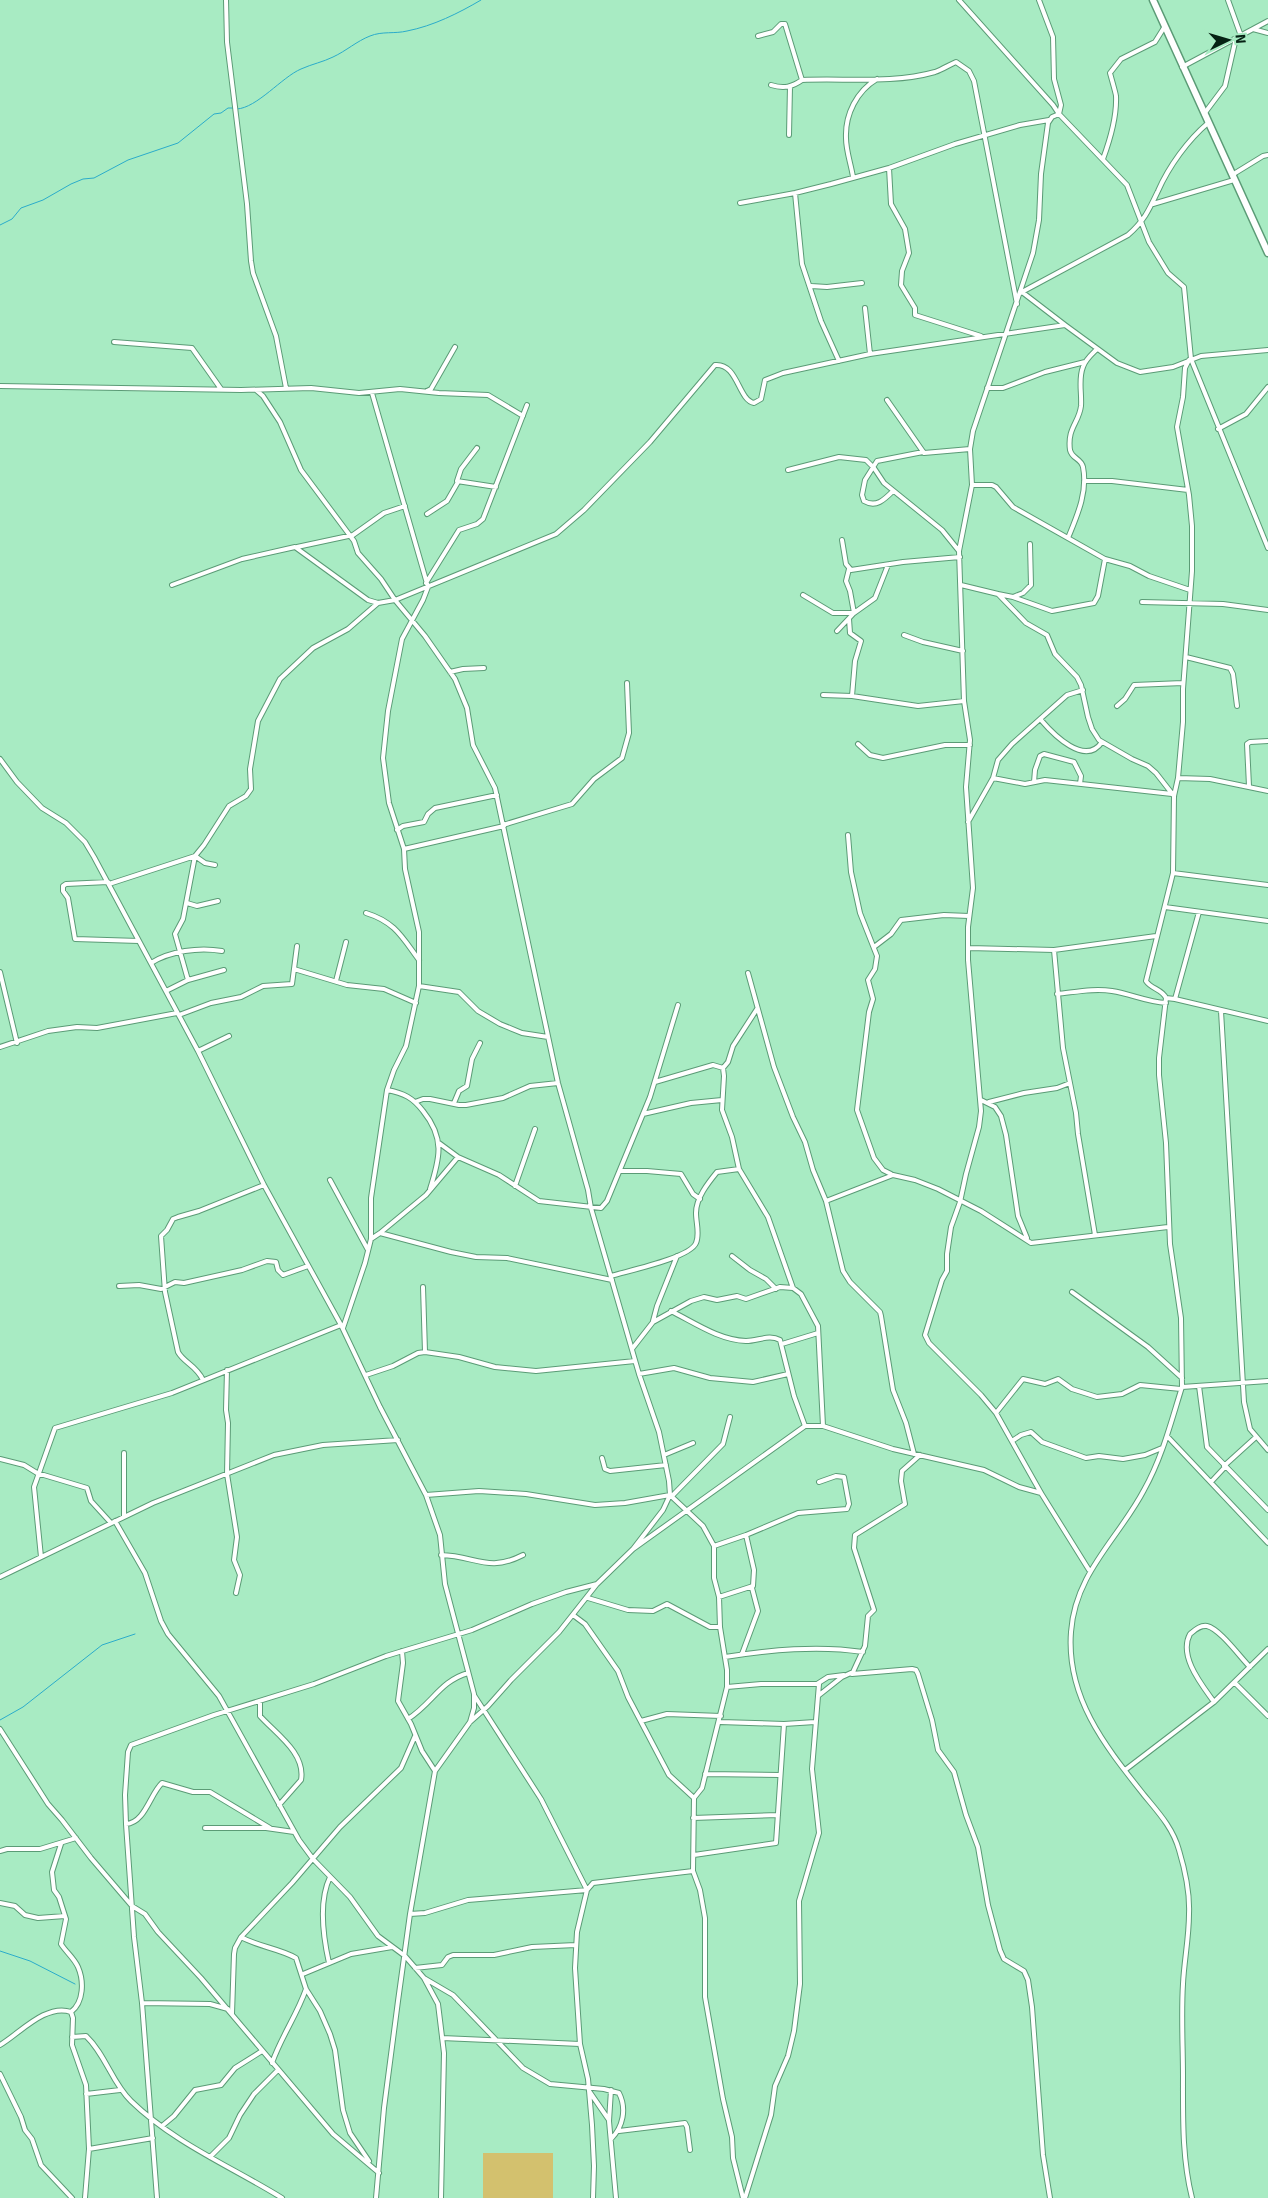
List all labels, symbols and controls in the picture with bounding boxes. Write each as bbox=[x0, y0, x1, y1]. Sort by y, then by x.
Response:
north arrow bbox=[1203, 15, 1253, 65]
text: N bbox=[1232, 33, 1249, 45]

